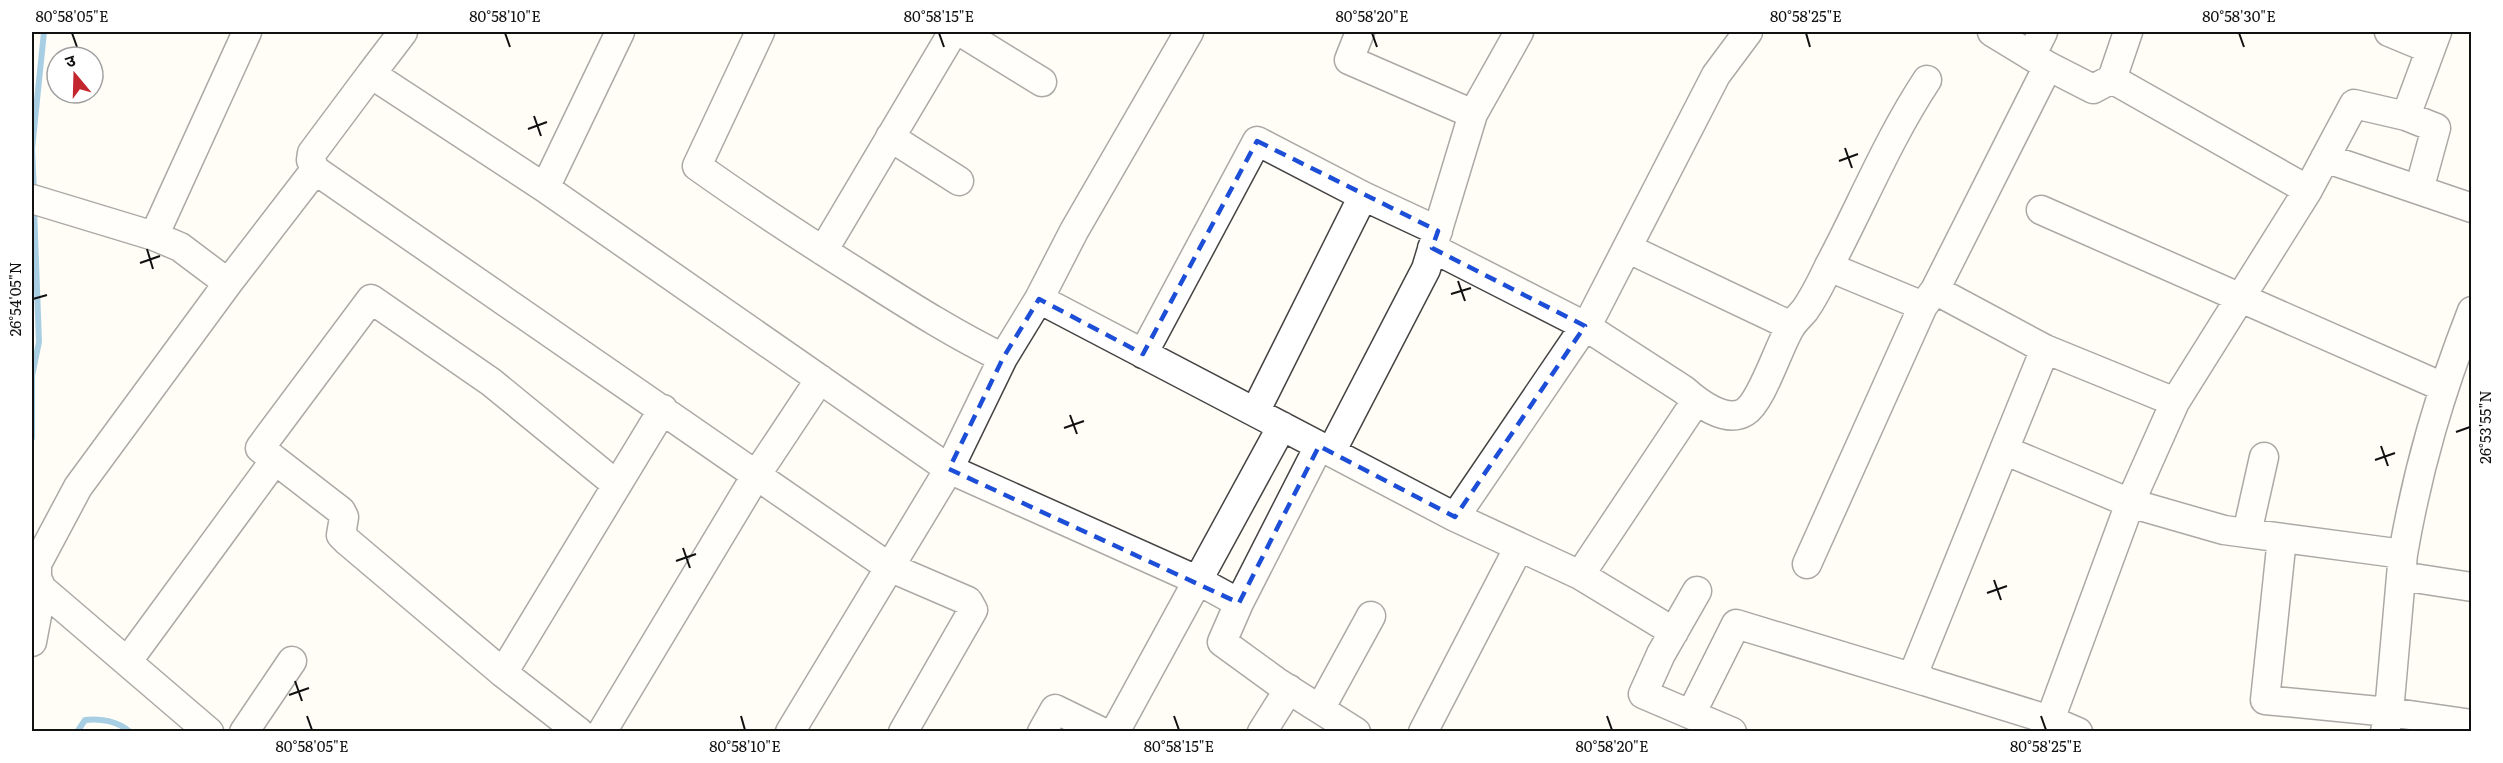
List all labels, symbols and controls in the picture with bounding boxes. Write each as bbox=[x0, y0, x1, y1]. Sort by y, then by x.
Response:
text: 80°58'05"E bbox=[36, 4, 108, 27]
text: 80°58'10"E bbox=[469, 4, 541, 27]
text: 80°58'15"E bbox=[904, 4, 974, 27]
text: 80°58'20"E bbox=[1336, 4, 1408, 27]
text: 80°58'25"E bbox=[1770, 4, 1842, 27]
text: 80°58'30"E bbox=[2202, 4, 2276, 27]
north arrow bbox=[45, 45, 105, 105]
text: उ bbox=[61, 47, 79, 73]
text: 26°54'05"N bbox=[3, 262, 26, 336]
text: 26°53'55"N bbox=[2473, 390, 2496, 464]
text: 80°58'05"E bbox=[276, 734, 348, 757]
text: 80°58'10"E bbox=[709, 734, 781, 757]
text: 80°58'15"E bbox=[1144, 734, 1214, 757]
text: 80°58'20"E bbox=[1576, 734, 1648, 757]
text: 80°58'25"E bbox=[2010, 734, 2082, 757]

